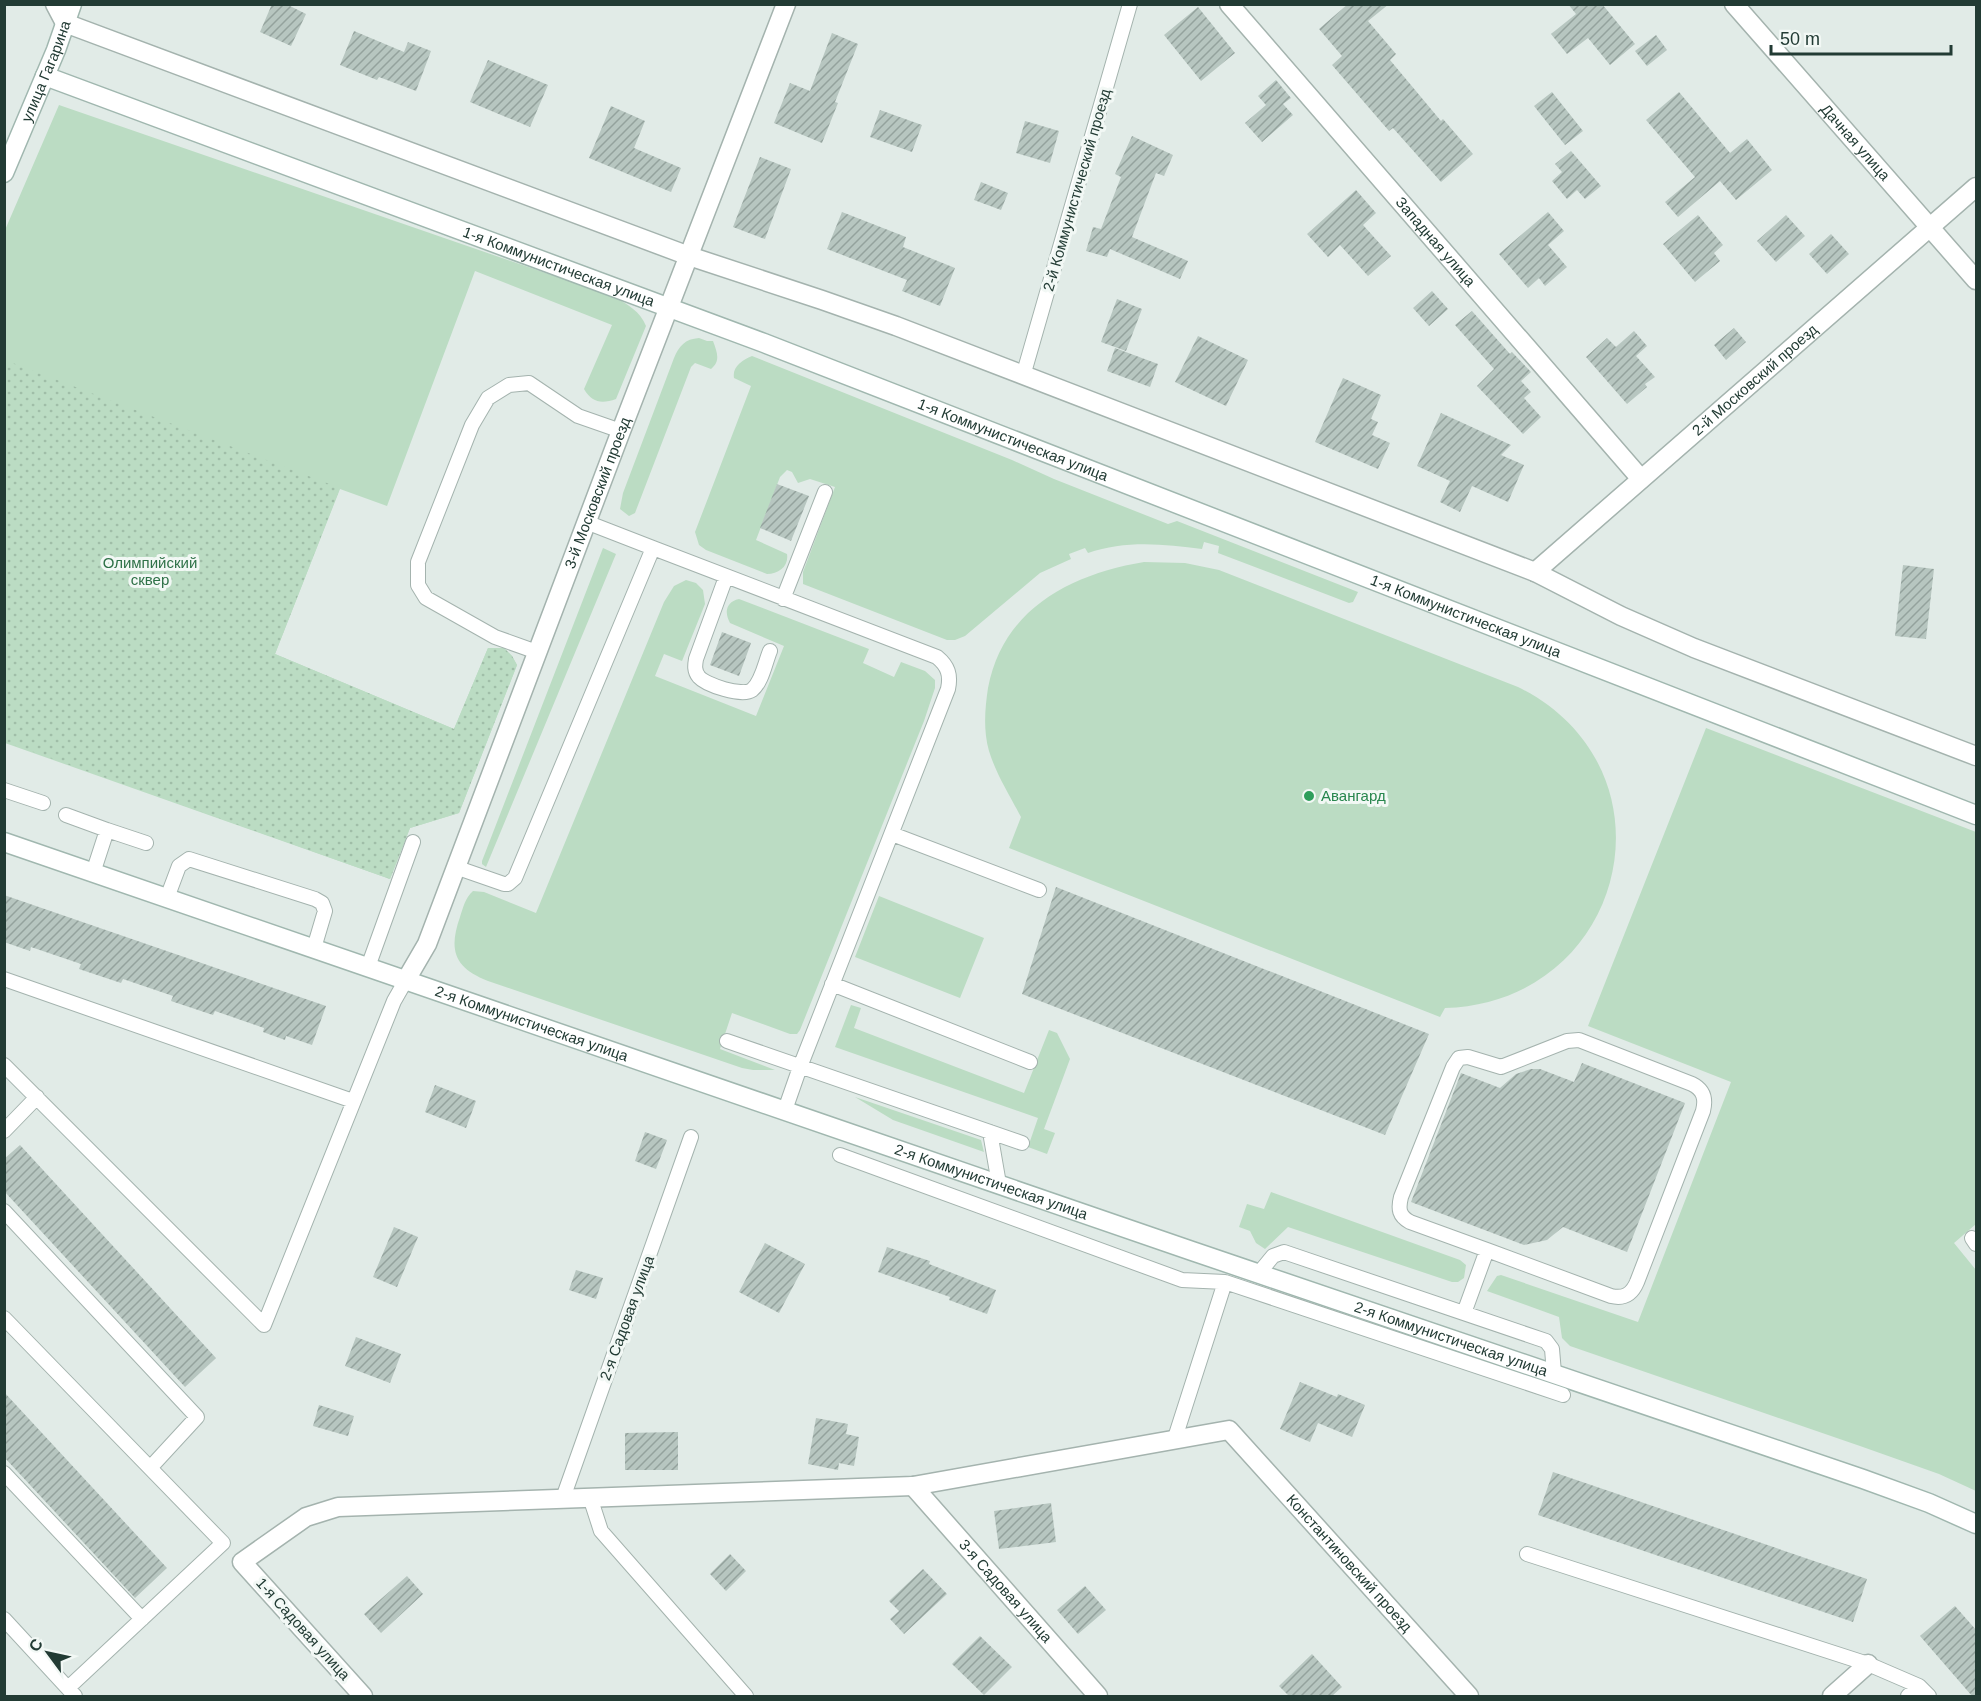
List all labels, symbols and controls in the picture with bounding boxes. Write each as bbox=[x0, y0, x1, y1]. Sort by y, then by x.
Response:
street label: улица Гагарина bbox=[18, 18, 74, 125]
scale bar bbox=[1771, 18, 1951, 56]
text: 50 m bbox=[1780, 29, 1820, 49]
street label: 2-й Коммунистический проезд bbox=[1039, 86, 1114, 293]
street label: Дачная улица bbox=[1818, 100, 1894, 184]
street label: Западная улица bbox=[1392, 193, 1480, 290]
street label: 1-я Коммунистическая улица bbox=[461, 223, 658, 310]
street label: 2-й Московский проезд bbox=[1689, 320, 1821, 439]
street label: 1-я Коммунистическая улица bbox=[915, 395, 1111, 484]
street label: 3-й Московский проезд bbox=[561, 414, 634, 571]
park label: Олимпийский сквер bbox=[103, 554, 197, 588]
street label: 1-я Коммунистическая улица bbox=[1368, 571, 1564, 661]
place label: Авангард bbox=[1321, 787, 1386, 804]
marker: Авангард bbox=[1302, 789, 1316, 803]
street label: 2-я Коммунистическая улица bbox=[433, 982, 631, 1064]
street label: 2-я Коммунистическая улица bbox=[893, 1140, 1091, 1223]
street label: 2-я Садовая улица bbox=[596, 1252, 657, 1383]
street label: 2-я Коммунистическая улица bbox=[1352, 1298, 1551, 1379]
street label: Константиновский проезд bbox=[1283, 1491, 1416, 1635]
street label: 3-я Садовая улица bbox=[956, 1536, 1056, 1646]
street label: 1-я Садовая улица bbox=[253, 1574, 354, 1684]
north arrow bbox=[18, 1623, 78, 1683]
text: С bbox=[26, 1635, 46, 1655]

